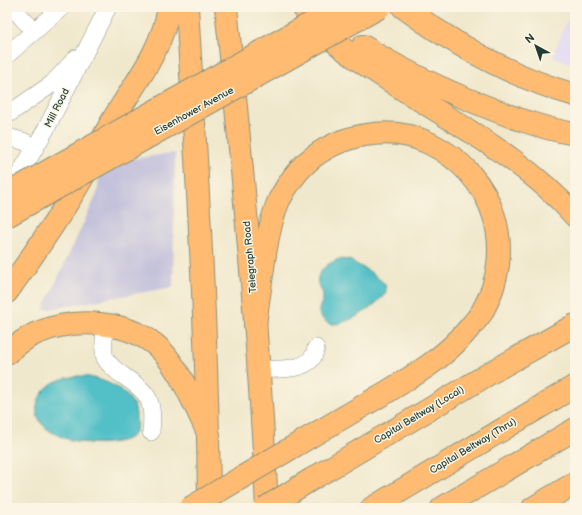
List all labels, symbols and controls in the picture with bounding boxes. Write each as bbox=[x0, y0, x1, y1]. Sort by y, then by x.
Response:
north arrow bbox=[516, 26, 556, 66]
text: N bbox=[523, 31, 537, 46]
street label: Eisenhower Avenue bbox=[152, 84, 236, 138]
street label: Mill Road bbox=[42, 86, 72, 130]
street label: Telegraph Road bbox=[241, 220, 259, 293]
street label: Capital Beltway (Local) bbox=[372, 383, 466, 447]
street label: Capital Beltway (Thru) bbox=[427, 415, 519, 477]

